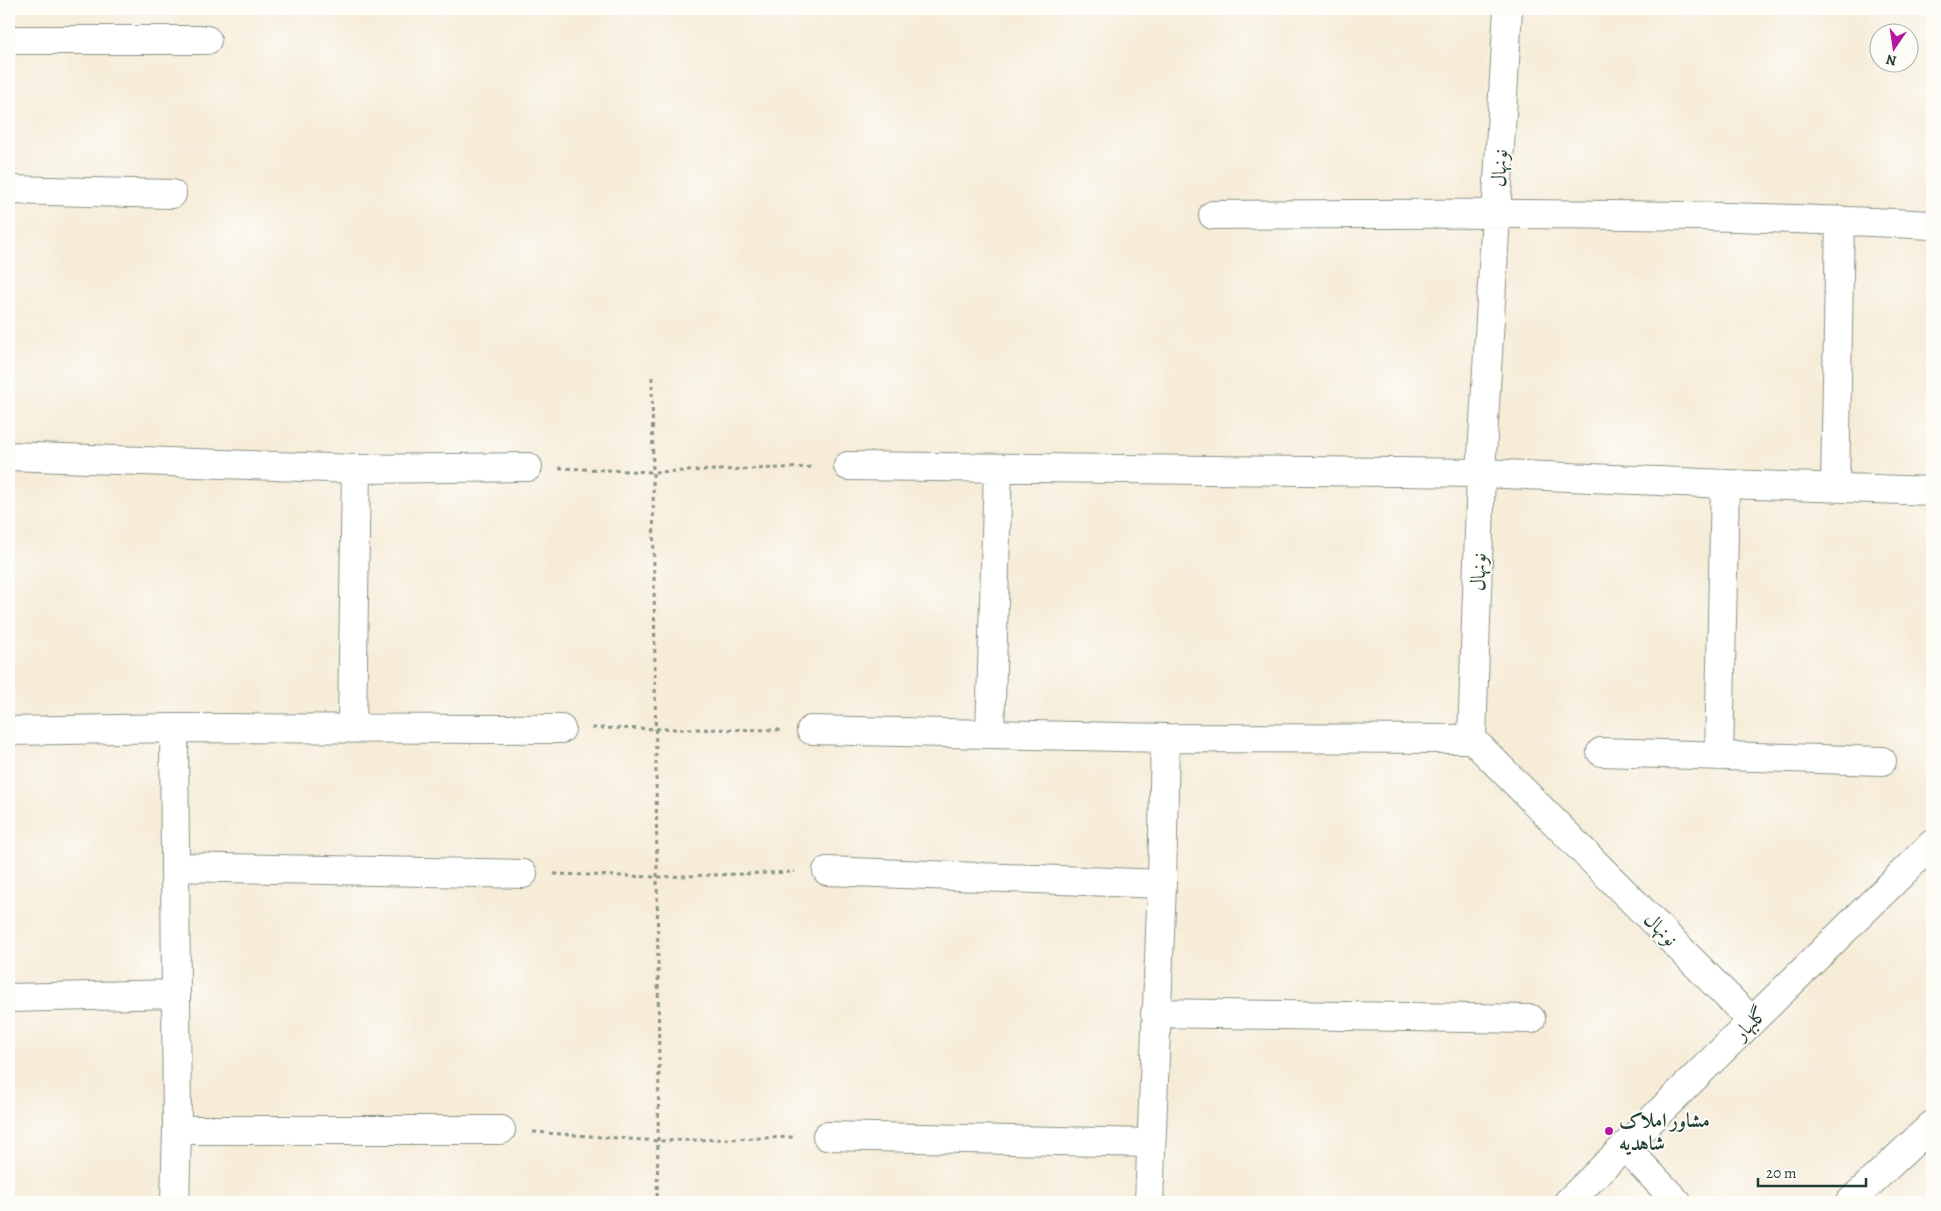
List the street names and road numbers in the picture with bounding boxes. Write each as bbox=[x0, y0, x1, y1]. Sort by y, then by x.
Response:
street label: نونهال bbox=[1485, 148, 1514, 188]
street label: نونهال bbox=[1464, 552, 1493, 591]
street label: نونهال bbox=[1638, 906, 1684, 952]
street label: گلبهار bbox=[1726, 1001, 1773, 1047]

